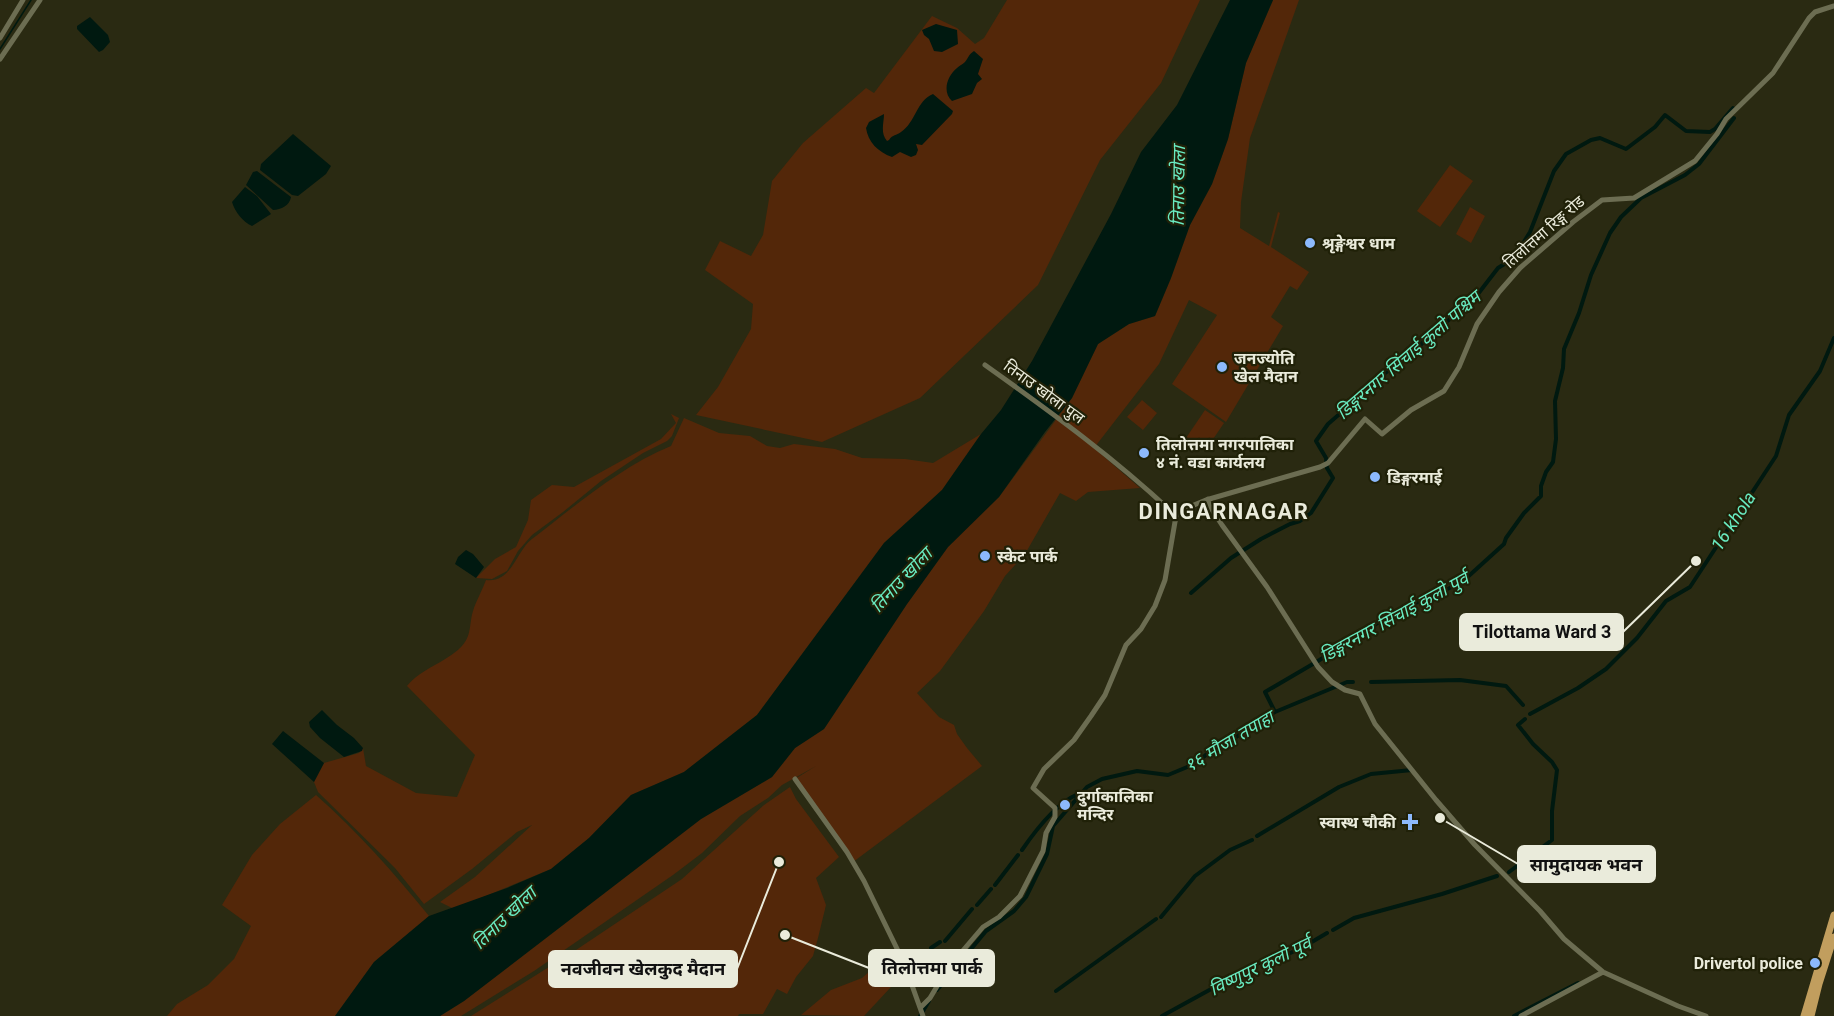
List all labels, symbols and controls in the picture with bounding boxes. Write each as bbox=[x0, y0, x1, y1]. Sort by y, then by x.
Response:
water label: तिनाउ खोला bbox=[1167, 142, 1189, 226]
street label: तिलोत्तमा रिङ्ग रोड bbox=[1500, 191, 1589, 272]
place label: श्रृङ्गेश्वर धाम bbox=[1322, 234, 1395, 254]
marker: श्रृङ्गेश्वर धाम bbox=[1303, 236, 1317, 250]
water label: डिङ्गरनगर सिंचाई कुलो पश्चिम bbox=[1332, 284, 1488, 424]
place label: जनज्योति खेल मैदान bbox=[1234, 349, 1299, 386]
street label: तिनाउ खोला पुल bbox=[999, 356, 1089, 429]
marker: जनज्योति खेल मैदान bbox=[1215, 360, 1229, 374]
place label: तिलोत्तमा नगरपालिका ४ नं. वडा कार्यलय bbox=[1156, 435, 1294, 472]
marker: तिलोत्तमा नगरपालिका ४ नं. वडा कार्यलय bbox=[1137, 446, 1151, 460]
place label: डिङ्गरमाई bbox=[1387, 468, 1443, 487]
marker: डिङ्गरमाई bbox=[1368, 470, 1382, 484]
water label: 16 khola bbox=[1706, 488, 1760, 554]
district label: DINGARNAGAR bbox=[1139, 499, 1309, 524]
water label: तिनाउ खोला bbox=[866, 541, 938, 616]
place label: स्केट पार्क bbox=[997, 547, 1058, 566]
marker: स्केट पार्क bbox=[978, 549, 992, 563]
water label: डिङ्गरनगर सिंचाई कुलो पुर्व bbox=[1316, 565, 1477, 667]
callout: Tilottama Ward 3 bbox=[1460, 614, 1623, 650]
text: Tilottama Ward 3 bbox=[1473, 621, 1611, 642]
water label: १६ मौजा तपाहा bbox=[1181, 704, 1280, 776]
place label: दुर्गाकालिका मन्दिर bbox=[1077, 787, 1153, 824]
marker: दुर्गाकालिका मन्दिर bbox=[1058, 798, 1072, 812]
place label: स्वास्थ चौकी bbox=[1320, 813, 1396, 832]
marker: स्वास्थ चौकी bbox=[1401, 813, 1419, 831]
callout: सामुदायक भवन bbox=[1518, 846, 1655, 882]
text: सामुदायक भवन bbox=[1530, 854, 1643, 876]
water label: तिनाउ खोला bbox=[468, 880, 543, 953]
water label: विष्णुपुर कुलो पूर्व bbox=[1206, 930, 1319, 1001]
callout: तिलोत्तमा पार्क bbox=[869, 950, 994, 986]
callout: नवजीवन खेलकुद मैदान bbox=[549, 951, 737, 987]
place label: Drivertol police bbox=[1694, 954, 1803, 973]
marker: Drivertol police bbox=[1808, 956, 1822, 970]
text: तिलोत्तमा पार्क bbox=[881, 957, 984, 978]
text: नवजीवन खेलकुद मैदान bbox=[561, 958, 726, 980]

